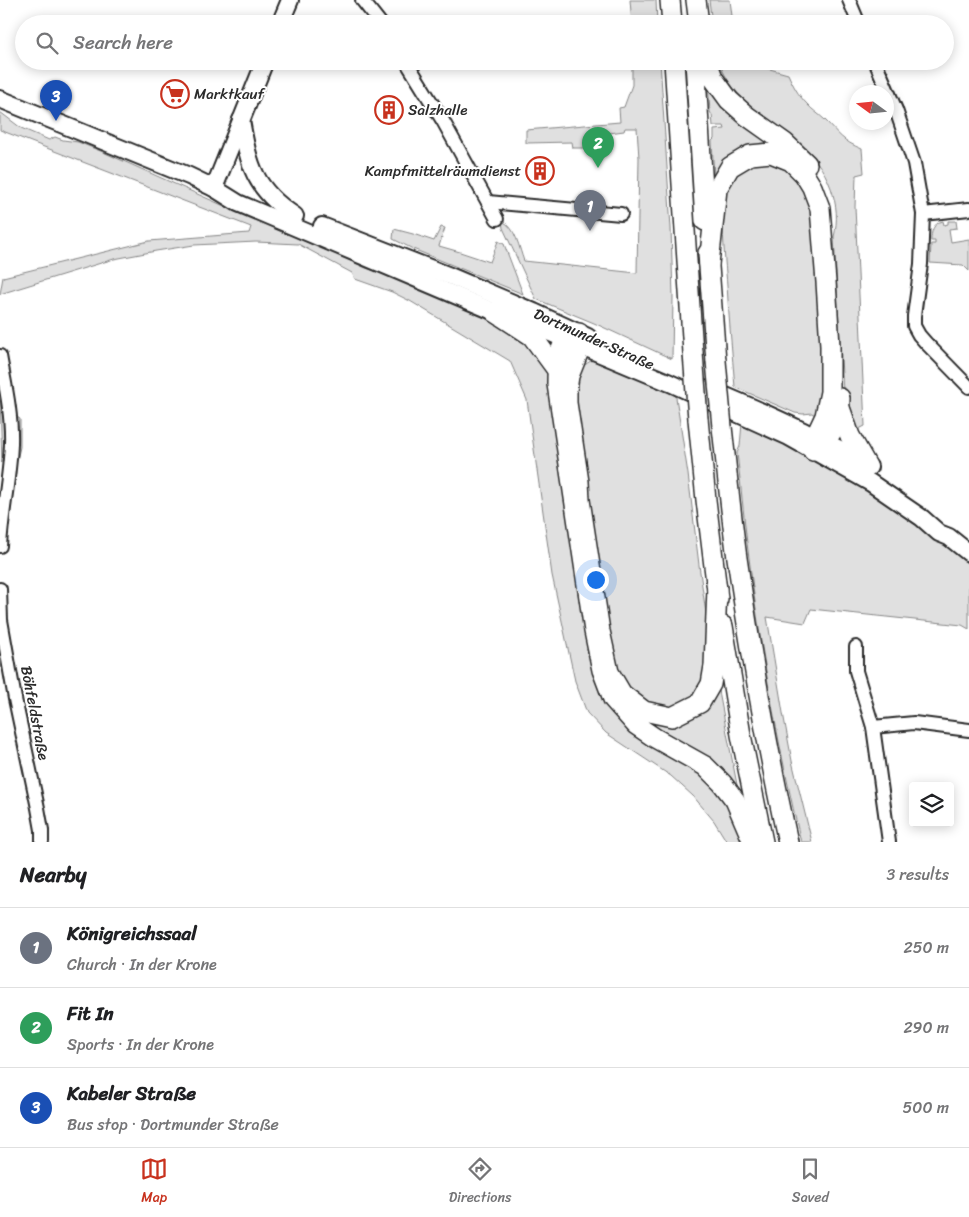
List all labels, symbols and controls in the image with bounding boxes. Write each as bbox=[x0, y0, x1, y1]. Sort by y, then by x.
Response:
search box bbox=[15, 15, 954, 70]
text: Search here bbox=[73, 26, 173, 59]
icon: search bbox=[33, 29, 61, 57]
supermarket icon: Marktkauf bbox=[160, 79, 190, 109]
pin: 3 bbox=[40, 80, 72, 121]
place label: Marktkauf bbox=[194, 81, 265, 107]
north arrow bbox=[849, 85, 894, 130]
building icon: Salzhalle bbox=[374, 95, 404, 125]
place label: Salzhalle bbox=[408, 97, 468, 123]
pin: 2 bbox=[582, 127, 614, 168]
building icon: Kampfmittelräumdienst bbox=[525, 156, 555, 186]
place label: Kampfmittelräumdienst bbox=[365, 158, 521, 184]
pin: 1 bbox=[574, 190, 606, 231]
street label: Dortmunder Straße bbox=[529, 301, 659, 377]
your location bbox=[583, 567, 609, 593]
street label: Böhfeldstraße bbox=[13, 664, 57, 762]
map controls bbox=[909, 782, 954, 827]
button: layers bbox=[909, 782, 954, 827]
text: Nearby bbox=[20, 856, 86, 894]
text: 3 results bbox=[886, 860, 949, 889]
text: Königreichssaal bbox=[67, 917, 197, 950]
text: 1 bbox=[33, 933, 39, 962]
text: 250 m bbox=[903, 933, 949, 962]
text: Church · In der Krone bbox=[67, 950, 217, 979]
text: Fit In bbox=[67, 997, 114, 1030]
text: 2 bbox=[31, 1013, 41, 1042]
text: 290 m bbox=[903, 1013, 949, 1042]
text: Sports · In der Krone bbox=[67, 1030, 214, 1059]
text: Kabeler Straße bbox=[67, 1077, 196, 1110]
text: 3 bbox=[32, 1093, 40, 1122]
text: 500 m bbox=[903, 1093, 949, 1122]
text: Bus stop · Dortmunder Straße bbox=[67, 1110, 279, 1139]
tab: Map bbox=[140, 1155, 168, 1210]
tab: Directions bbox=[449, 1155, 511, 1210]
tab: Saved bbox=[792, 1155, 829, 1210]

